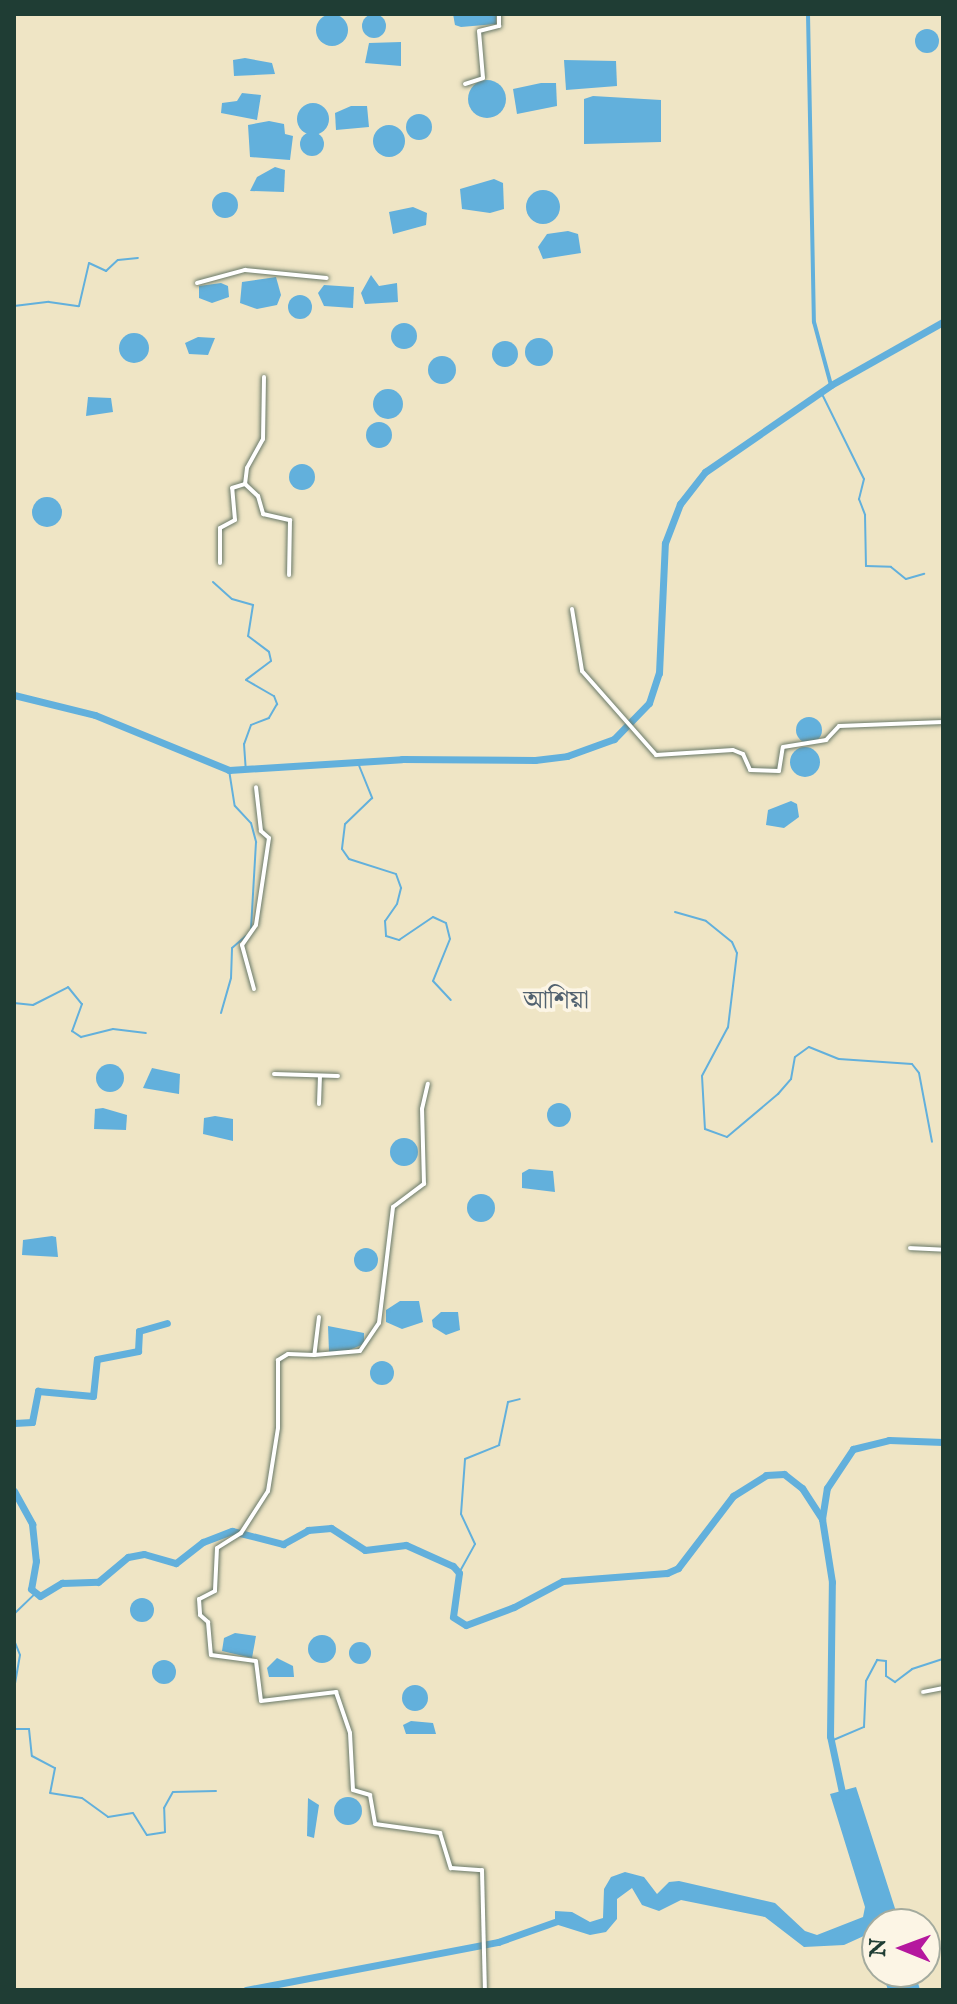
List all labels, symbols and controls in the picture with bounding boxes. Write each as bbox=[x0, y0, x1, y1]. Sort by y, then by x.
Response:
district label: আশিয়া bbox=[523, 985, 589, 1017]
north arrow bbox=[861, 1908, 941, 1988]
text: N bbox=[865, 1938, 893, 1957]

